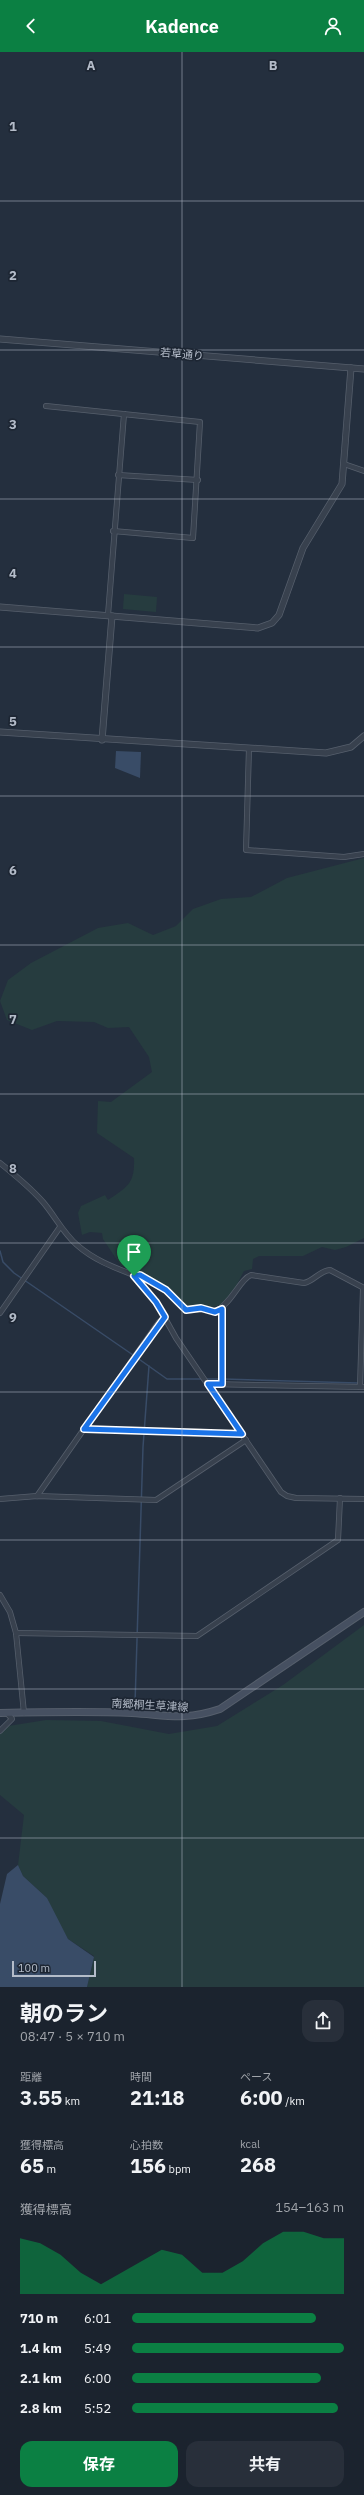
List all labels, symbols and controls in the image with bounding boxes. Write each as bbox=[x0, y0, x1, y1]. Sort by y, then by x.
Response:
icon: back bbox=[20, 15, 42, 37]
text: Kadence bbox=[145, 15, 219, 38]
icon: person bbox=[322, 15, 344, 37]
text: A bbox=[87, 57, 96, 74]
text: B bbox=[269, 57, 278, 74]
text: 1 bbox=[9, 118, 17, 135]
text: 2 bbox=[9, 267, 17, 284]
street label: 若草通り bbox=[159, 345, 205, 363]
text: 3 bbox=[9, 416, 17, 433]
text: 4 bbox=[9, 565, 17, 582]
text: 5 bbox=[9, 713, 17, 730]
text: 6 bbox=[9, 862, 17, 879]
text: 7 bbox=[9, 1011, 17, 1028]
text: 8 bbox=[9, 1160, 17, 1177]
pin bbox=[117, 1235, 151, 1276]
icon: arrive bbox=[123, 1241, 145, 1263]
text: 9 bbox=[9, 1309, 17, 1326]
street label: 南郷桐生草津線 bbox=[111, 1696, 189, 1714]
scale bar bbox=[12, 1959, 96, 1978]
text: 100 m bbox=[18, 1961, 50, 1975]
text: 朝のラン bbox=[20, 1998, 108, 2027]
button: share bbox=[302, 2000, 344, 2042]
text: 08:47 · 5 × 710 m bbox=[20, 2028, 125, 2045]
text: 距離 bbox=[20, 2070, 42, 2084]
text: 時間 bbox=[130, 2070, 152, 2084]
text: ペース bbox=[240, 2070, 272, 2084]
text: 3.55 bbox=[20, 2084, 62, 2111]
text: 21:18 bbox=[130, 2084, 185, 2111]
text: 6:00 bbox=[240, 2084, 283, 2111]
text: km bbox=[62, 2094, 80, 2108]
text: /km bbox=[283, 2094, 305, 2108]
text: kcal bbox=[240, 2137, 260, 2151]
text: 獲得標高 bbox=[20, 2138, 64, 2152]
text: 心拍数 bbox=[130, 2138, 163, 2152]
text: 268 bbox=[240, 2151, 276, 2178]
text: 65 bbox=[20, 2152, 44, 2179]
text: 156 bbox=[130, 2152, 166, 2179]
text: m bbox=[44, 2162, 56, 2176]
text: bpm bbox=[166, 2162, 191, 2176]
text: 154–163 m bbox=[275, 2199, 344, 2216]
text: 獲得標高 bbox=[20, 2201, 72, 2218]
text: 710 m bbox=[20, 2310, 58, 2327]
text: 6:01 bbox=[84, 2310, 111, 2327]
text: 1.4 km bbox=[20, 2340, 62, 2357]
text: 5:49 bbox=[84, 2340, 111, 2357]
text: 2.1 km bbox=[20, 2370, 62, 2387]
text: 6:00 bbox=[84, 2370, 111, 2387]
text: 2.8 km bbox=[20, 2400, 62, 2417]
text: 5:52 bbox=[84, 2400, 111, 2417]
button: 保存 bbox=[20, 2441, 178, 2487]
button: 共有 bbox=[186, 2441, 344, 2487]

